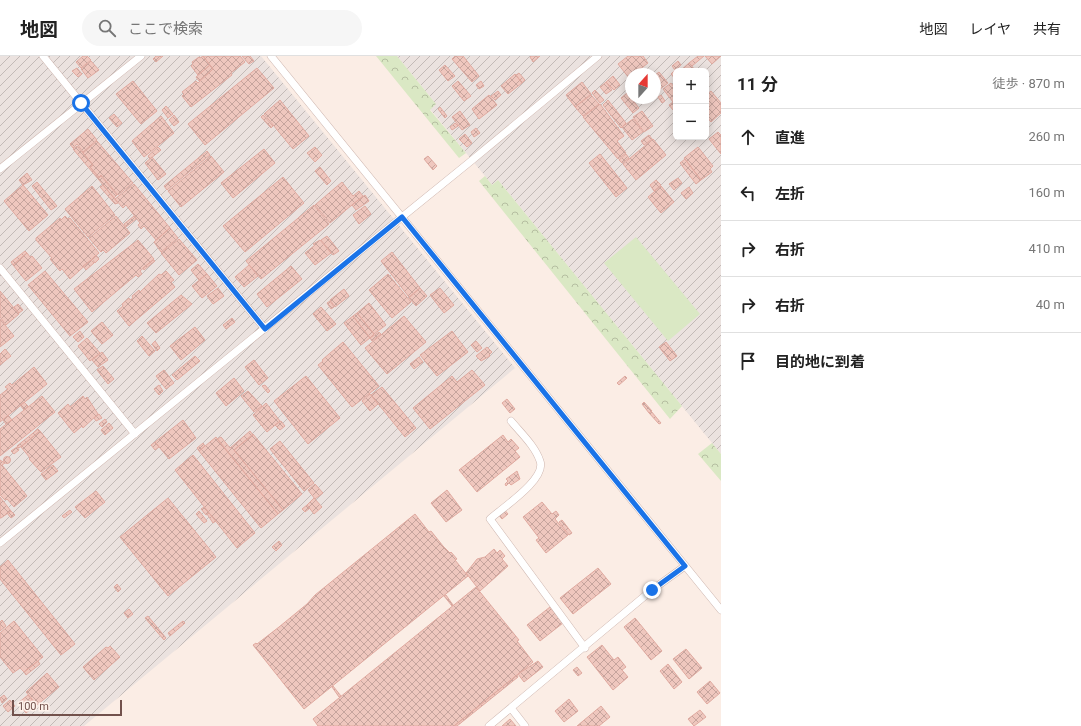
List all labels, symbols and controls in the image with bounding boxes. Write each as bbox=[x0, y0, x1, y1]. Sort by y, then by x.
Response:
search box bbox=[82, 10, 362, 46]
icon: search bbox=[96, 17, 118, 39]
text: 地図 bbox=[20, 18, 58, 41]
text: ここで検索 bbox=[128, 20, 203, 38]
text: 地図 bbox=[919, 21, 947, 37]
text: レイヤ bbox=[969, 21, 1011, 37]
text: 共有 bbox=[1033, 21, 1061, 37]
north arrow bbox=[625, 68, 661, 104]
map controls bbox=[673, 68, 709, 140]
button: + bbox=[673, 68, 709, 104]
text: 11 分 bbox=[737, 74, 778, 94]
text: 徒歩 · 870 m bbox=[993, 76, 1065, 91]
route start bbox=[72, 94, 90, 112]
button: − bbox=[673, 104, 709, 140]
icon: ahead bbox=[737, 126, 759, 148]
text: 直進 bbox=[775, 129, 805, 147]
text: 260 m bbox=[1028, 129, 1065, 144]
icon: left bbox=[737, 182, 759, 204]
text: 左折 bbox=[775, 185, 805, 203]
text: 160 m bbox=[1028, 185, 1065, 200]
icon: right bbox=[737, 238, 759, 260]
text: 右折 bbox=[775, 241, 805, 259]
text: 410 m bbox=[1028, 241, 1065, 256]
icon: right bbox=[737, 294, 759, 316]
text: 右折 bbox=[775, 297, 805, 315]
text: 40 m bbox=[1036, 297, 1065, 312]
icon: arrive bbox=[737, 350, 759, 372]
text: 目的地に到着 bbox=[775, 353, 865, 371]
route end bbox=[643, 581, 661, 599]
scale bar bbox=[12, 698, 122, 717]
text: 100 m bbox=[18, 700, 49, 713]

